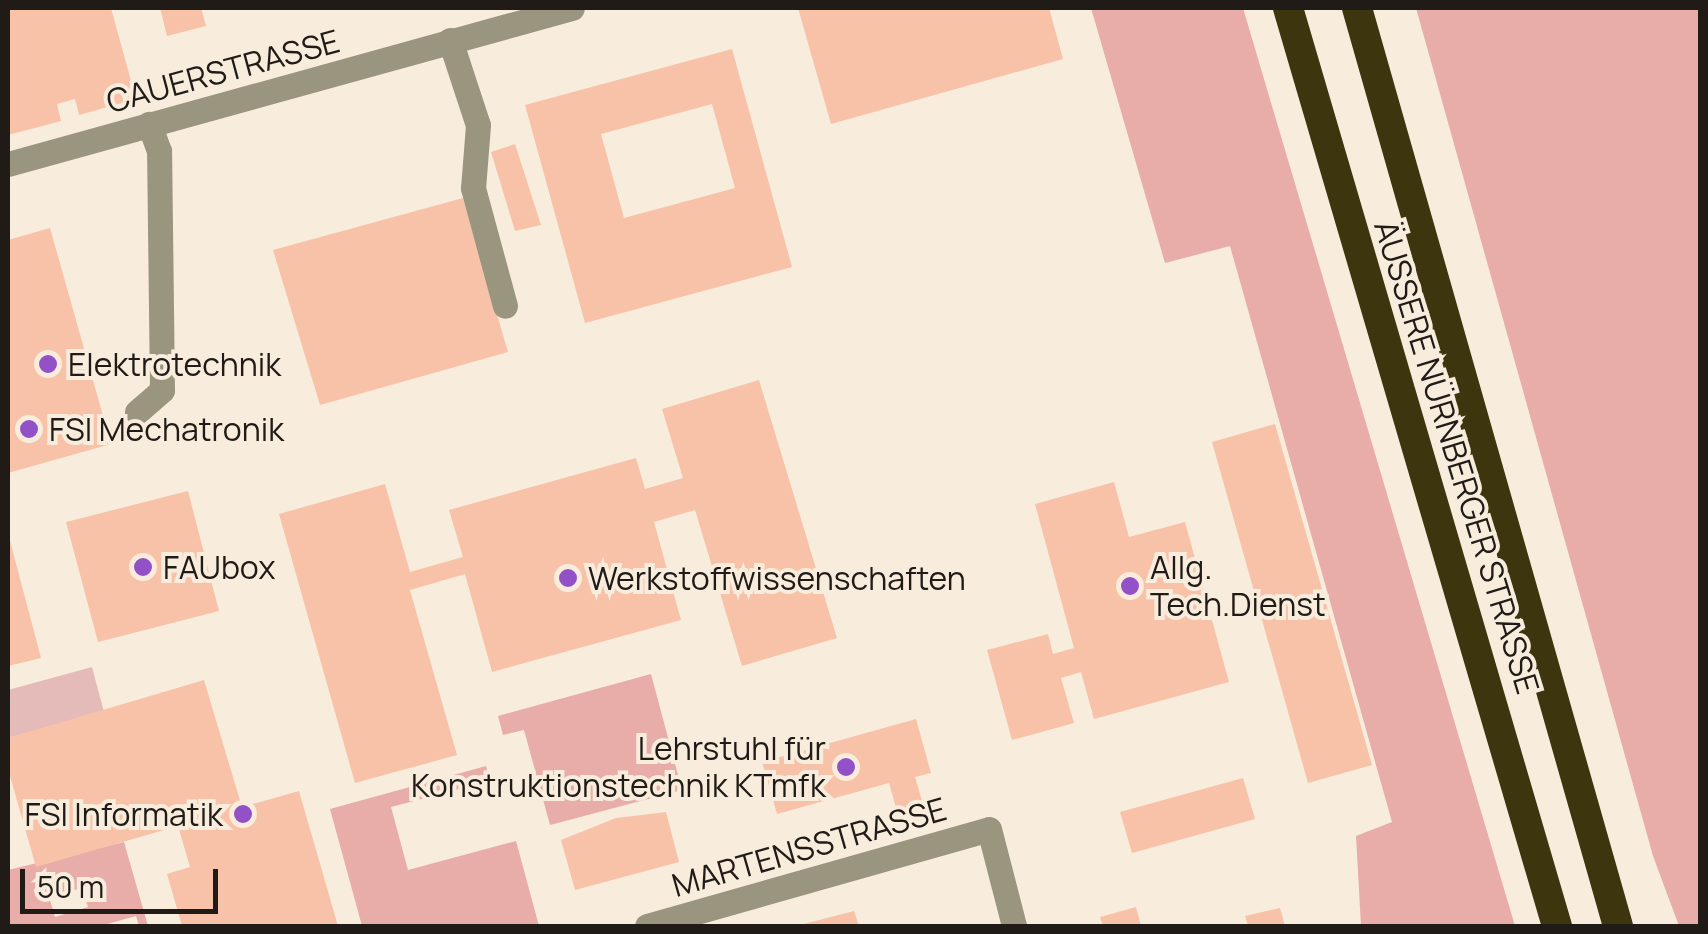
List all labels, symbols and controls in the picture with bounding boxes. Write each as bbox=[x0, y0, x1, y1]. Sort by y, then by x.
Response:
street label: CAUERSTRASSE bbox=[102, 21, 344, 121]
street label: ÄUSSERE NÜRNBERGER STRASSE bbox=[1367, 216, 1547, 698]
place label: Elektrotechnik bbox=[68, 345, 281, 383]
marker: Elektrotechnik bbox=[37, 353, 59, 375]
place label: FSI Mechatronik bbox=[49, 410, 284, 448]
marker: FSI Mechatronik bbox=[18, 418, 40, 440]
place label: FAUbox bbox=[163, 548, 275, 586]
place label: Allg. Tech.Dienst bbox=[1150, 549, 1326, 624]
marker: FAUbox bbox=[132, 556, 154, 578]
place label: Werkstoffwissenschaften bbox=[588, 559, 966, 597]
marker: Werkstoffwissenschaften bbox=[557, 567, 579, 589]
marker: Allg. Tech.Dienst bbox=[1119, 575, 1141, 597]
place label: Lehrstuhl für Konstruktionstechnik KTmfk bbox=[411, 730, 826, 805]
marker: Lehrstuhl für Konstruktionstechnik KTmfk bbox=[835, 756, 857, 778]
street label: MARTENSSTRASSE bbox=[667, 789, 951, 905]
place label: FSI Informatik bbox=[25, 795, 223, 833]
marker: FSI Informatik bbox=[232, 803, 254, 825]
scale bar bbox=[25, 849, 222, 911]
text: 50 m bbox=[37, 866, 104, 907]

